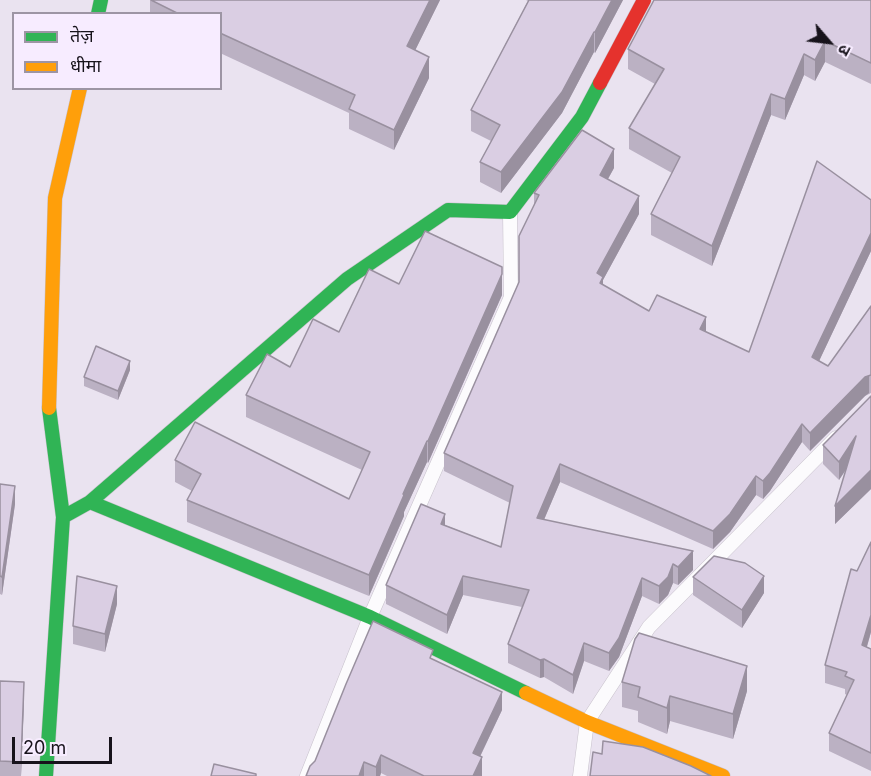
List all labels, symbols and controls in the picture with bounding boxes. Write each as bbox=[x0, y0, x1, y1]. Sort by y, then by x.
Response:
legend bbox=[12, 12, 222, 90]
north arrow bbox=[799, 12, 859, 72]
text: तेज़ bbox=[70, 25, 94, 46]
text: उ bbox=[834, 42, 856, 59]
text: धीमा bbox=[70, 55, 101, 76]
scale bar bbox=[15, 725, 116, 763]
text: 20 m bbox=[23, 737, 66, 758]

